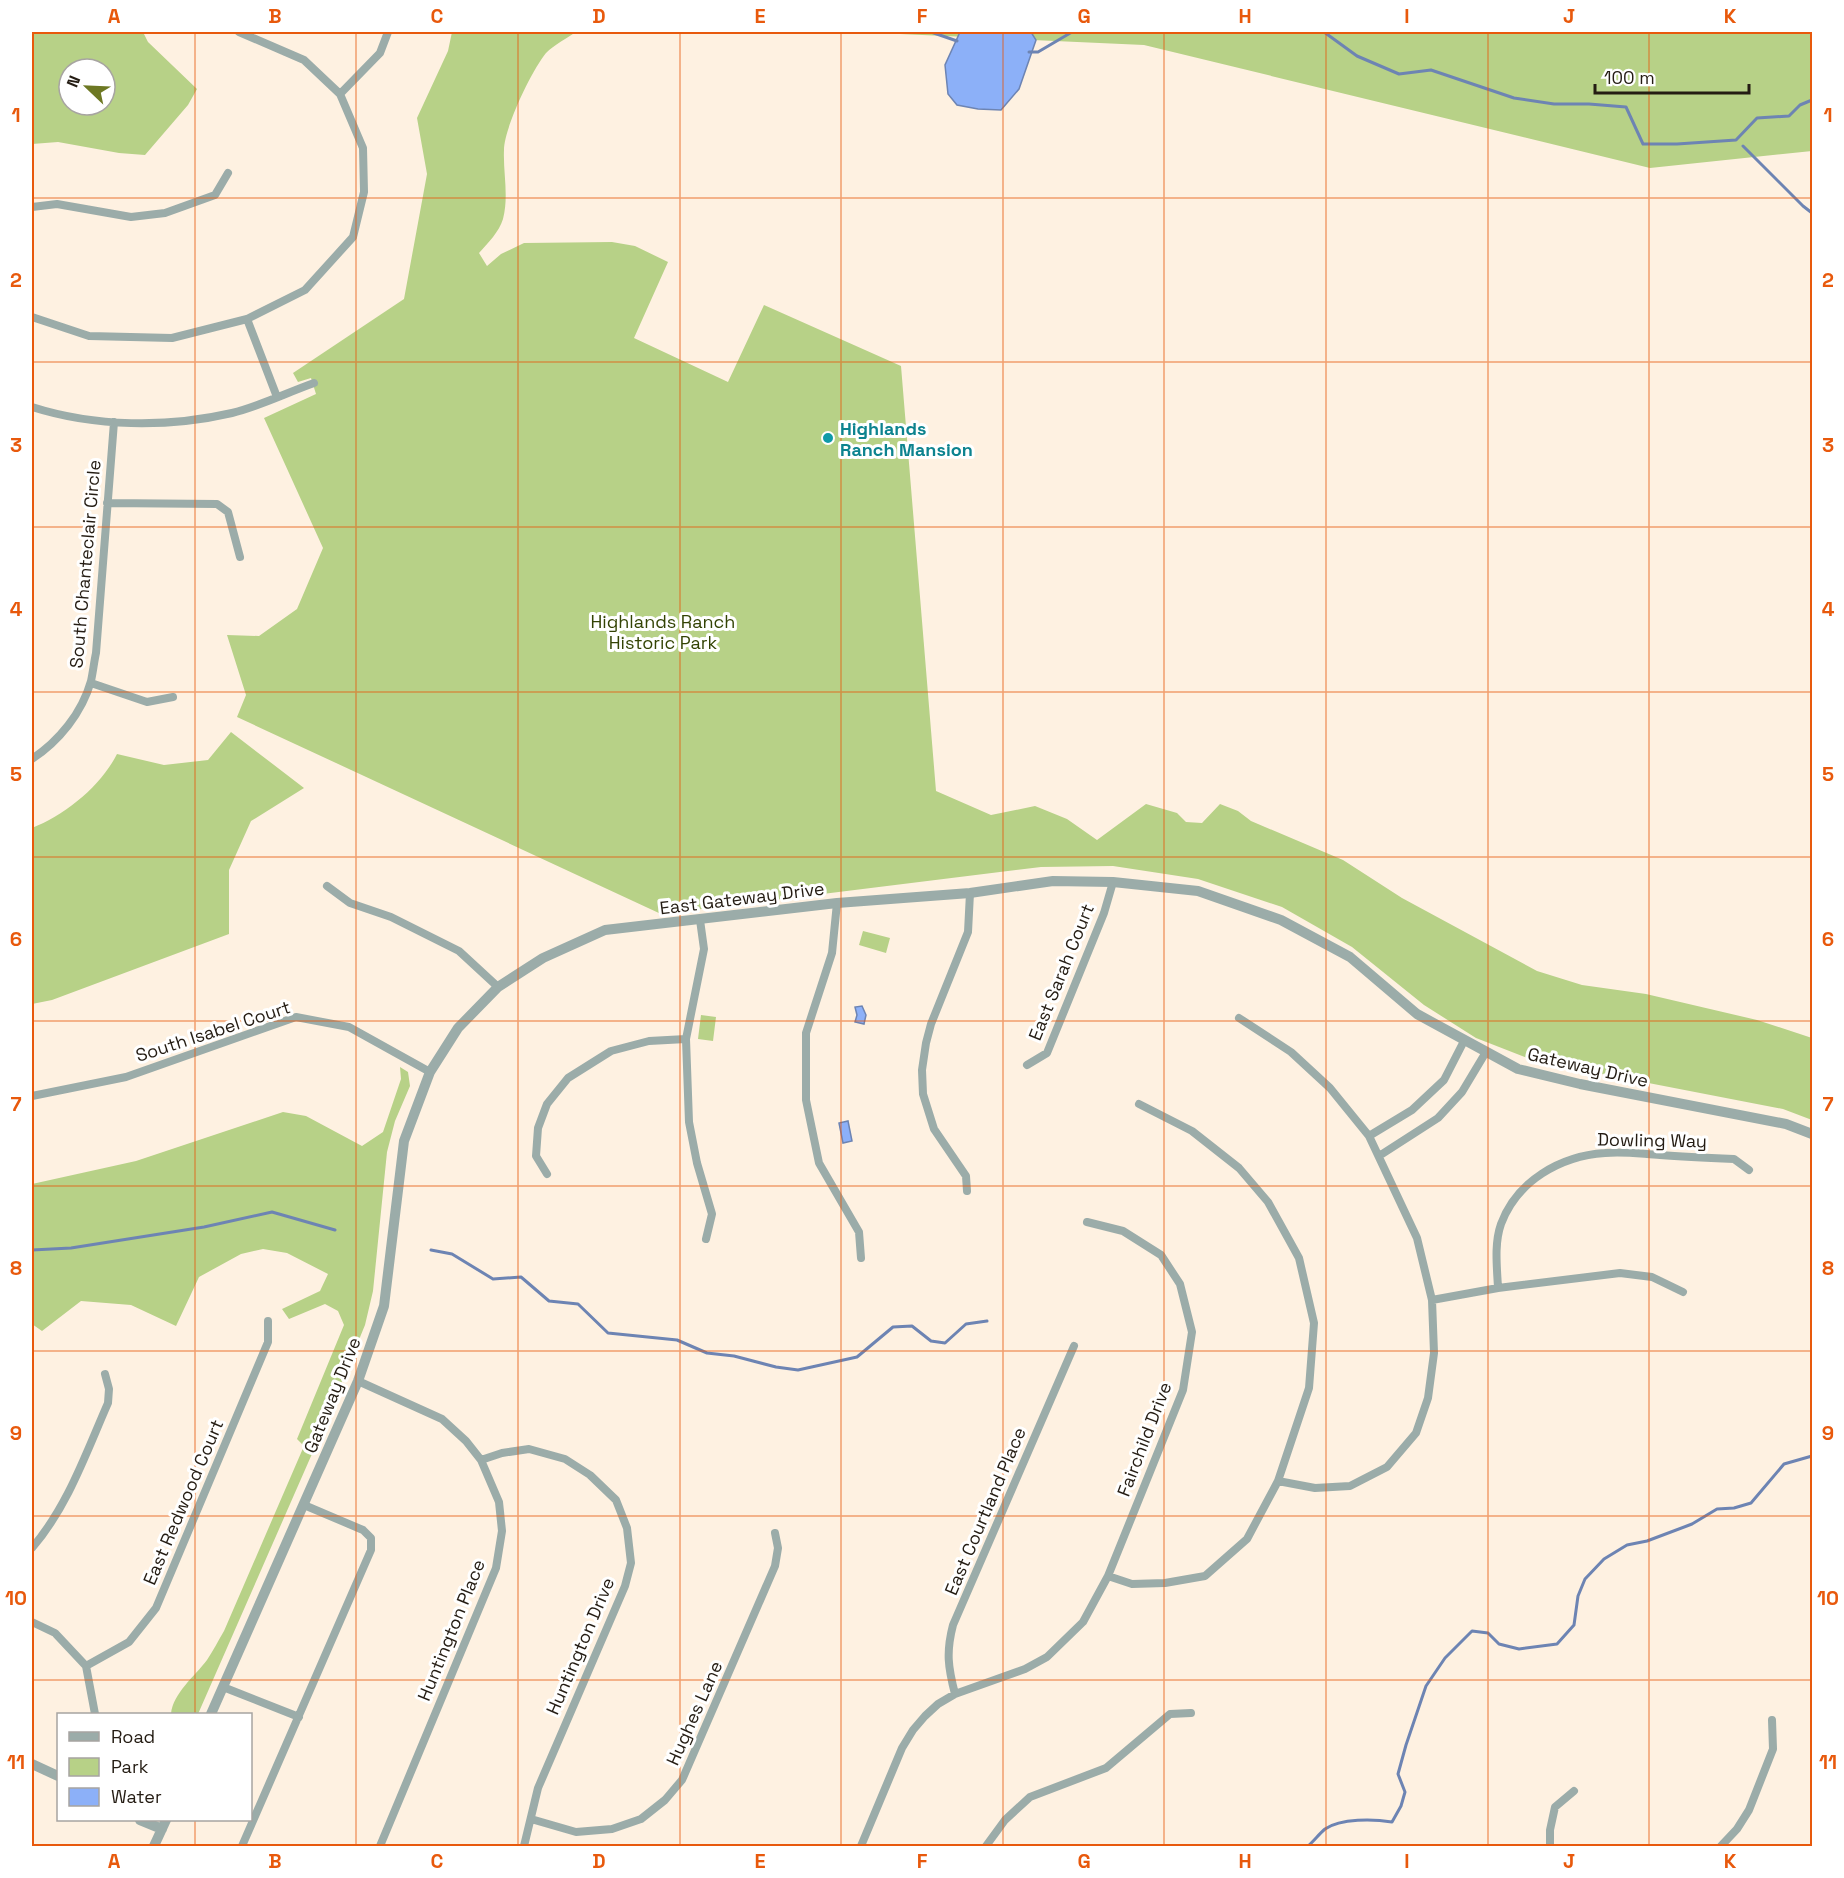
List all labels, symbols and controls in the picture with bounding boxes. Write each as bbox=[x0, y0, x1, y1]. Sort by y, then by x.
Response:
text: A bbox=[108, 3, 121, 29]
text: B bbox=[268, 3, 282, 29]
text: C bbox=[431, 3, 444, 29]
text: D bbox=[592, 3, 606, 29]
text: E bbox=[754, 3, 766, 29]
text: F bbox=[917, 3, 928, 29]
text: G bbox=[1077, 3, 1091, 29]
text: H bbox=[1238, 3, 1252, 29]
text: I bbox=[1404, 3, 1410, 29]
text: J bbox=[1563, 3, 1575, 29]
text: K bbox=[1724, 3, 1737, 29]
north arrow bbox=[57, 57, 117, 117]
scale bar bbox=[1595, 57, 1750, 95]
text: 100 m bbox=[1604, 66, 1655, 89]
text: N bbox=[62, 72, 85, 90]
text: 1 bbox=[11, 102, 21, 128]
text: 1 bbox=[1823, 102, 1833, 128]
text: 2 bbox=[10, 267, 22, 293]
text: 2 bbox=[1822, 267, 1834, 293]
place label: Highlands Ranch Mansion bbox=[840, 417, 973, 461]
marker: Highlands Ranch Mansion bbox=[821, 431, 835, 445]
text: 3 bbox=[10, 432, 22, 458]
text: 3 bbox=[1822, 432, 1834, 458]
street label: South Chanteclair Circle bbox=[64, 459, 106, 669]
text: 4 bbox=[10, 596, 23, 622]
text: 4 bbox=[1822, 596, 1835, 622]
park label: Highlands Ranch Historic Park bbox=[591, 610, 735, 654]
text: 5 bbox=[10, 761, 22, 787]
text: 5 bbox=[1822, 761, 1834, 787]
street label: East Gateway Drive bbox=[658, 876, 826, 920]
street label: East Sarah Court bbox=[1023, 900, 1099, 1044]
text: 6 bbox=[10, 926, 22, 952]
text: 6 bbox=[1822, 926, 1834, 952]
street label: South Isabel Court bbox=[133, 995, 293, 1067]
street label: Gateway Drive bbox=[1525, 1042, 1651, 1092]
text: 7 bbox=[10, 1091, 22, 1117]
text: 7 bbox=[1822, 1091, 1834, 1117]
street label: Dowling Way bbox=[1597, 1128, 1707, 1152]
text: 8 bbox=[10, 1255, 22, 1281]
text: 8 bbox=[1822, 1255, 1834, 1281]
street label: Gateway Drive bbox=[298, 1334, 366, 1456]
street label: Fairchild Drive bbox=[1112, 1378, 1176, 1500]
street label: East Redwood Court bbox=[138, 1416, 228, 1588]
text: 9 bbox=[10, 1420, 22, 1446]
text: 9 bbox=[1822, 1420, 1834, 1446]
street label: East Courtland Place bbox=[939, 1424, 1031, 1598]
street label: Huntington Place bbox=[412, 1556, 490, 1704]
street label: Huntington Drive bbox=[541, 1574, 619, 1718]
text: 10 bbox=[5, 1585, 27, 1611]
text: 10 bbox=[1817, 1585, 1839, 1611]
street label: Hughes Lane bbox=[661, 1657, 727, 1769]
legend bbox=[57, 1713, 252, 1821]
text: Road bbox=[111, 1725, 155, 1748]
text: 11 bbox=[7, 1749, 25, 1775]
text: 11 bbox=[1819, 1749, 1837, 1775]
text: Park bbox=[111, 1755, 149, 1778]
text: Water bbox=[111, 1785, 162, 1808]
text: A bbox=[108, 1848, 121, 1874]
text: B bbox=[268, 1848, 282, 1874]
text: C bbox=[431, 1848, 444, 1874]
text: D bbox=[592, 1848, 606, 1874]
text: E bbox=[754, 1848, 766, 1874]
text: F bbox=[917, 1848, 928, 1874]
text: G bbox=[1077, 1848, 1091, 1874]
text: H bbox=[1238, 1848, 1252, 1874]
text: I bbox=[1404, 1848, 1410, 1874]
text: J bbox=[1563, 1848, 1575, 1874]
text: K bbox=[1724, 1848, 1737, 1874]

